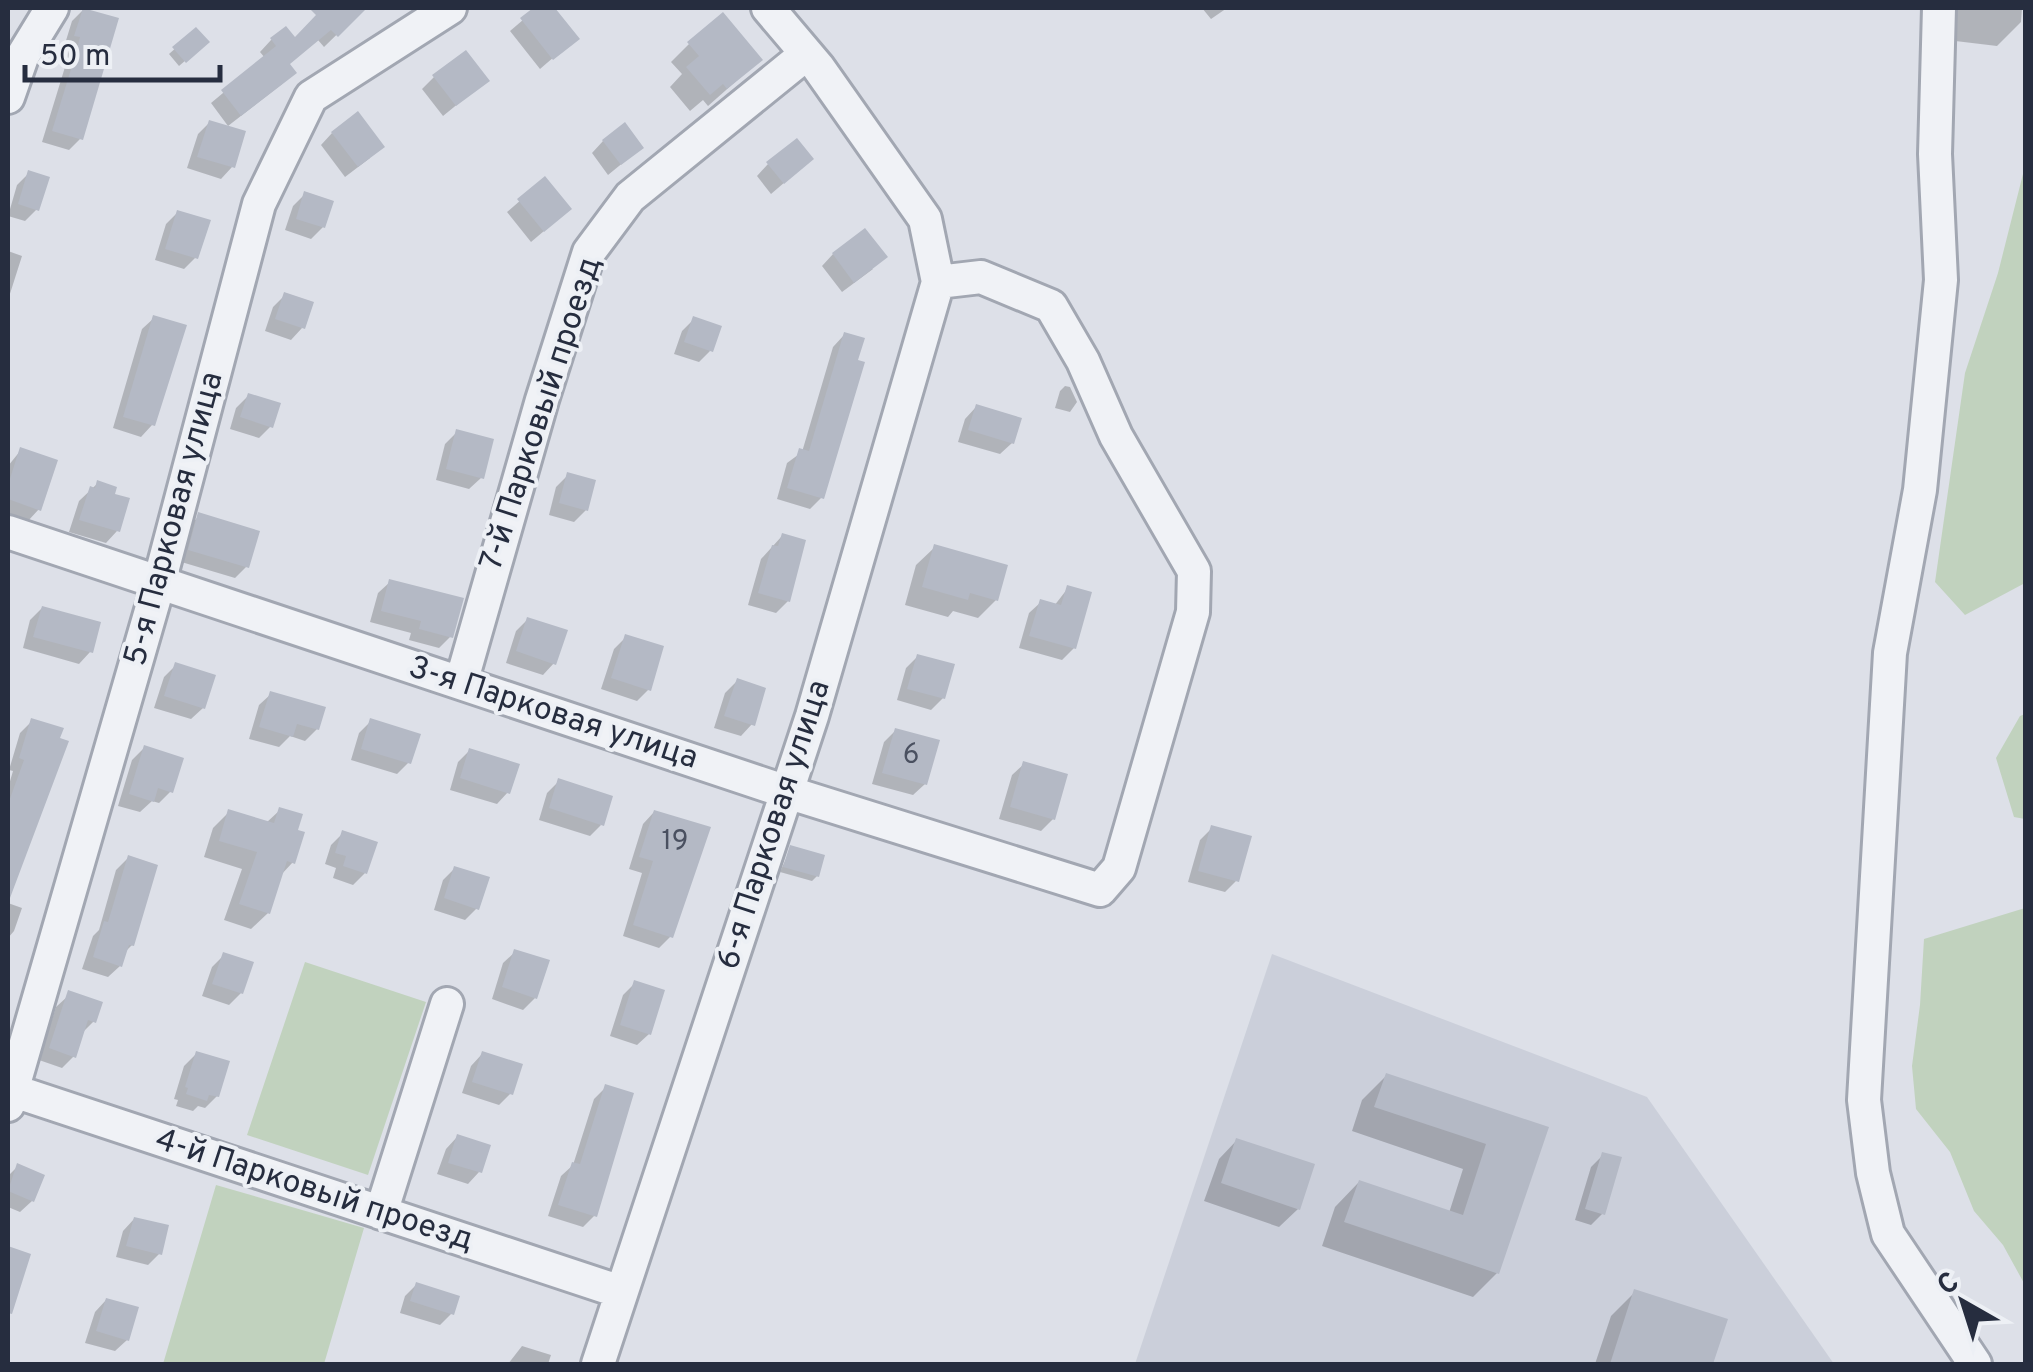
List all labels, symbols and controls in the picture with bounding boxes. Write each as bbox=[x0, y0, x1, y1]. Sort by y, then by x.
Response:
scale bar bbox=[25, 20, 220, 82]
text: 50 m bbox=[40, 39, 110, 76]
street label: 7-й Парковый проезд bbox=[472, 252, 612, 576]
street label: 5-я Парковая улица bbox=[117, 368, 233, 670]
street label: 3-я Парковая улица bbox=[403, 648, 703, 780]
street label: 6-я Парковая улица bbox=[709, 675, 841, 975]
house number: 6 bbox=[903, 738, 919, 774]
house number: 19 bbox=[661, 824, 689, 860]
street label: 4-й Парковый проезд bbox=[150, 1121, 478, 1261]
north arrow bbox=[1913, 1252, 2013, 1352]
text: С bbox=[1931, 1265, 1967, 1305]

